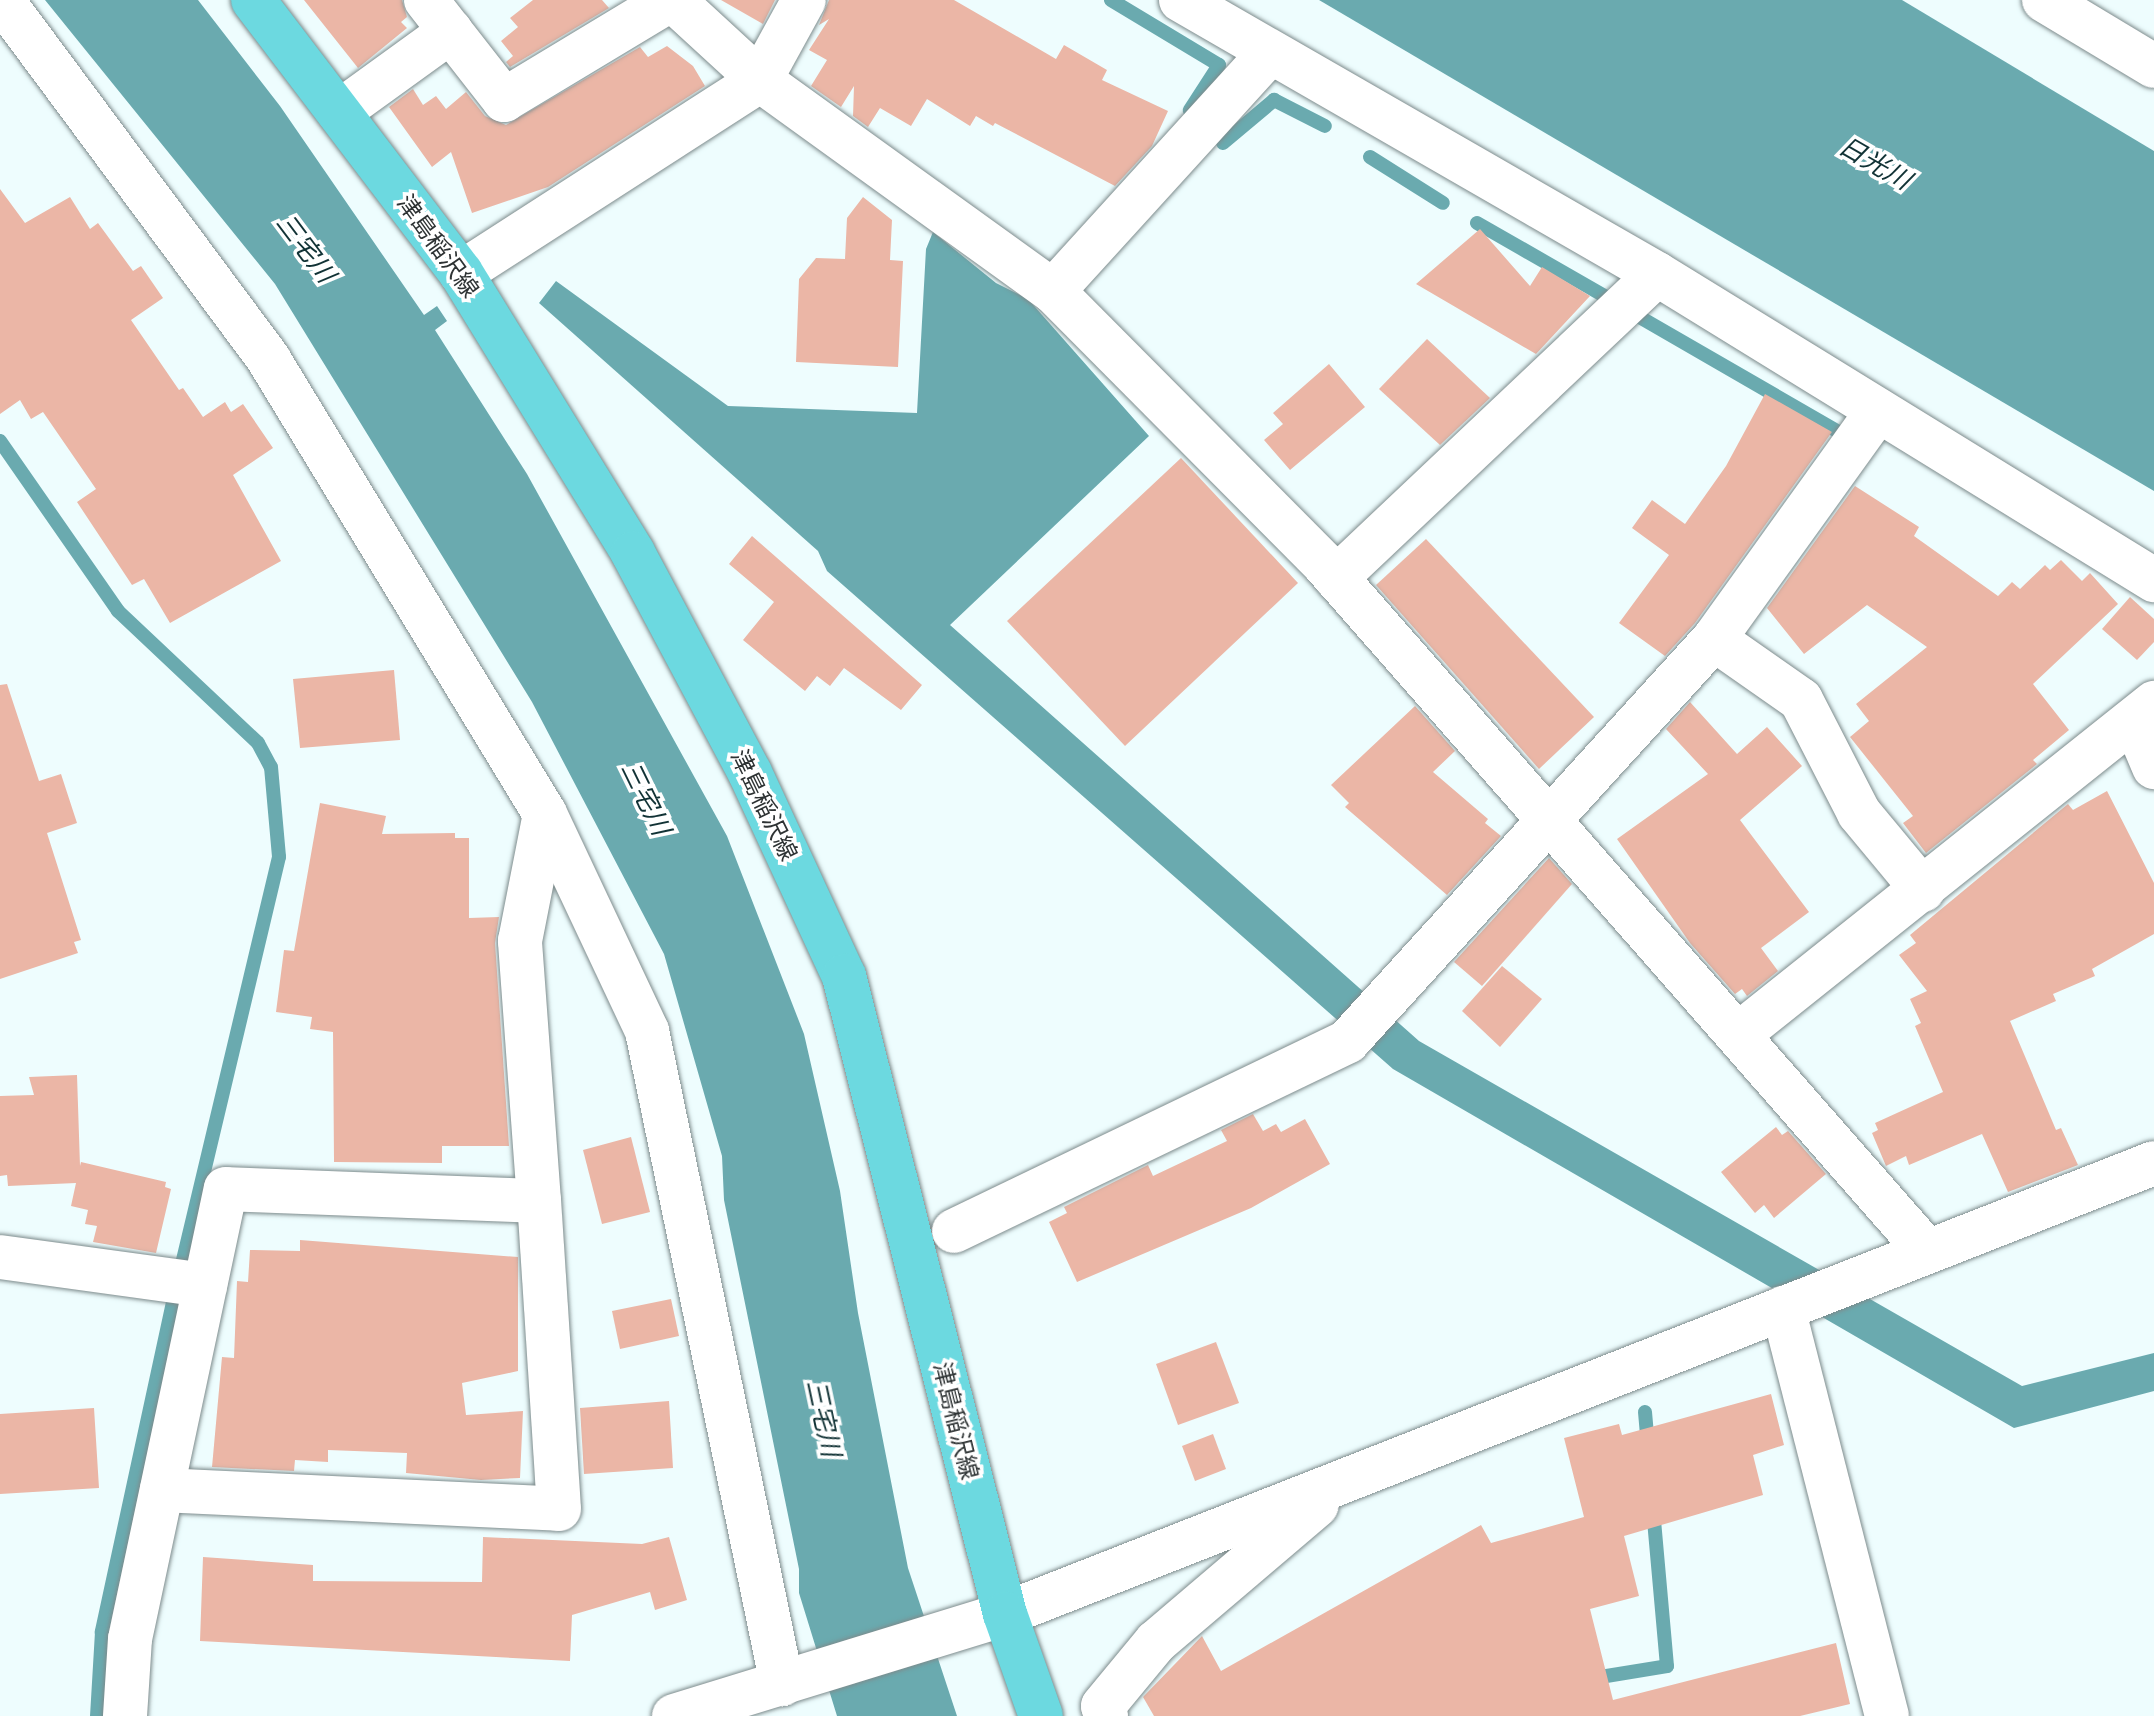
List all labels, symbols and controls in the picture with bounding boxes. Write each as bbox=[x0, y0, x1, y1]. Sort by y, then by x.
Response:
water label: 日光川 bbox=[1833, 130, 1917, 196]
street label: 津島稲沢線 bbox=[391, 189, 485, 303]
water label: 三宅川 bbox=[270, 207, 342, 289]
street label: 津島稲沢線 bbox=[725, 745, 803, 865]
water label: 三宅川 bbox=[615, 756, 677, 840]
street label: 津島稲沢線 bbox=[928, 1359, 984, 1483]
water label: 三宅川 bbox=[801, 1377, 847, 1459]

